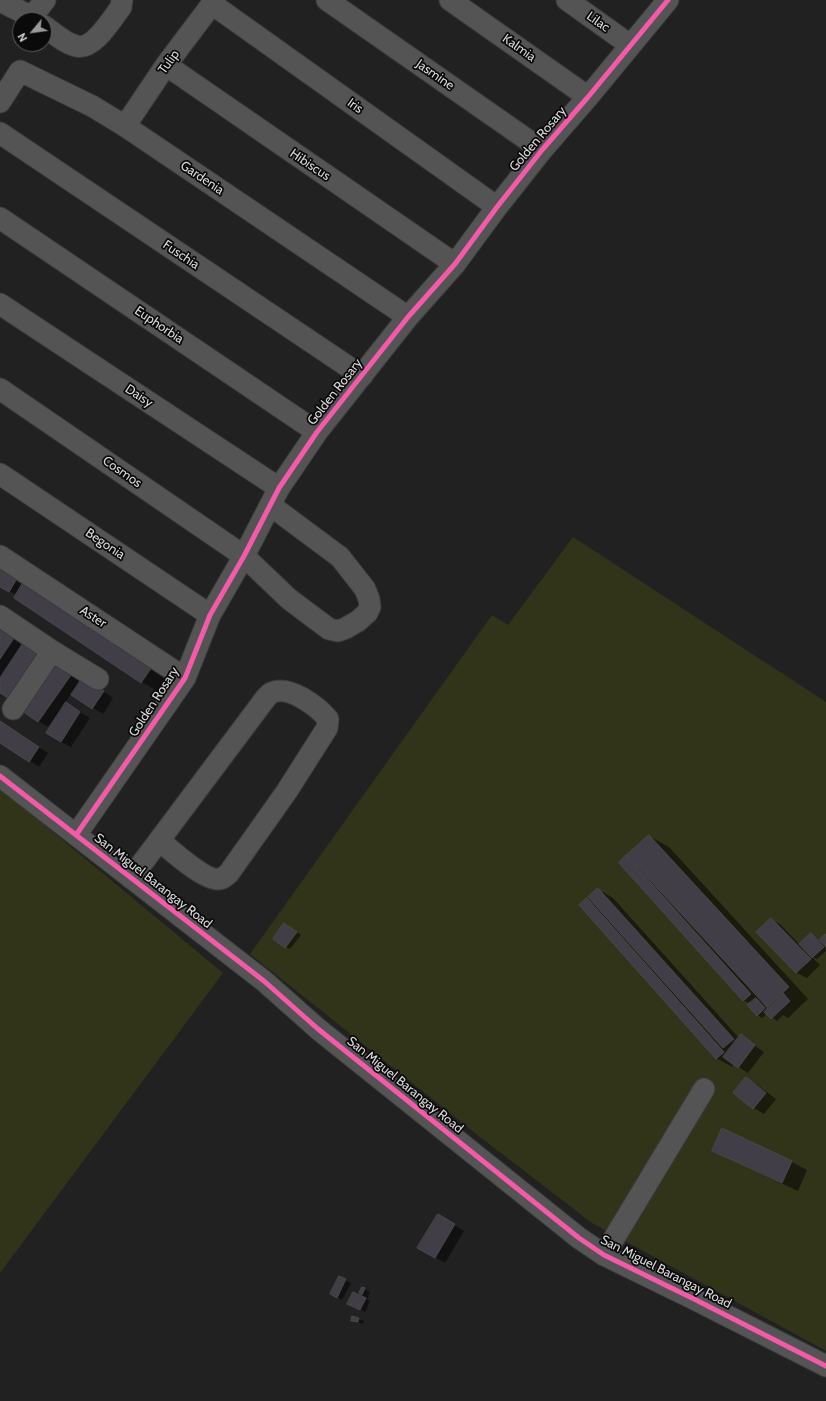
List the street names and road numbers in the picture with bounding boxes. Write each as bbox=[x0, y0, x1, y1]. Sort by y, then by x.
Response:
street label: Lilac bbox=[584, 9, 612, 35]
street label: Kalmia bbox=[499, 31, 539, 65]
street label: Tulip bbox=[155, 47, 183, 77]
street label: Jasmine bbox=[413, 56, 457, 94]
street label: Iris bbox=[344, 95, 366, 117]
street label: Golden Rosary bbox=[506, 103, 570, 175]
street label: Hibiscus bbox=[287, 146, 333, 184]
street label: Gardenia bbox=[177, 158, 227, 198]
street label: Fuschia bbox=[160, 237, 202, 273]
street label: Euphorbia bbox=[132, 303, 186, 347]
street label: Golden Rosary bbox=[304, 356, 366, 428]
street label: Daisy bbox=[122, 381, 156, 411]
street label: Cosmos bbox=[99, 453, 145, 491]
street label: Begonia bbox=[82, 525, 128, 563]
street label: Aster bbox=[77, 603, 109, 631]
street label: Golden Rosary bbox=[126, 664, 182, 740]
street label: San Miguel Barangay Road bbox=[91, 830, 215, 932]
street label: San Miguel Barangay Road bbox=[344, 1033, 466, 1137]
street label: San Miguel Barangay Road bbox=[598, 1232, 734, 1312]

